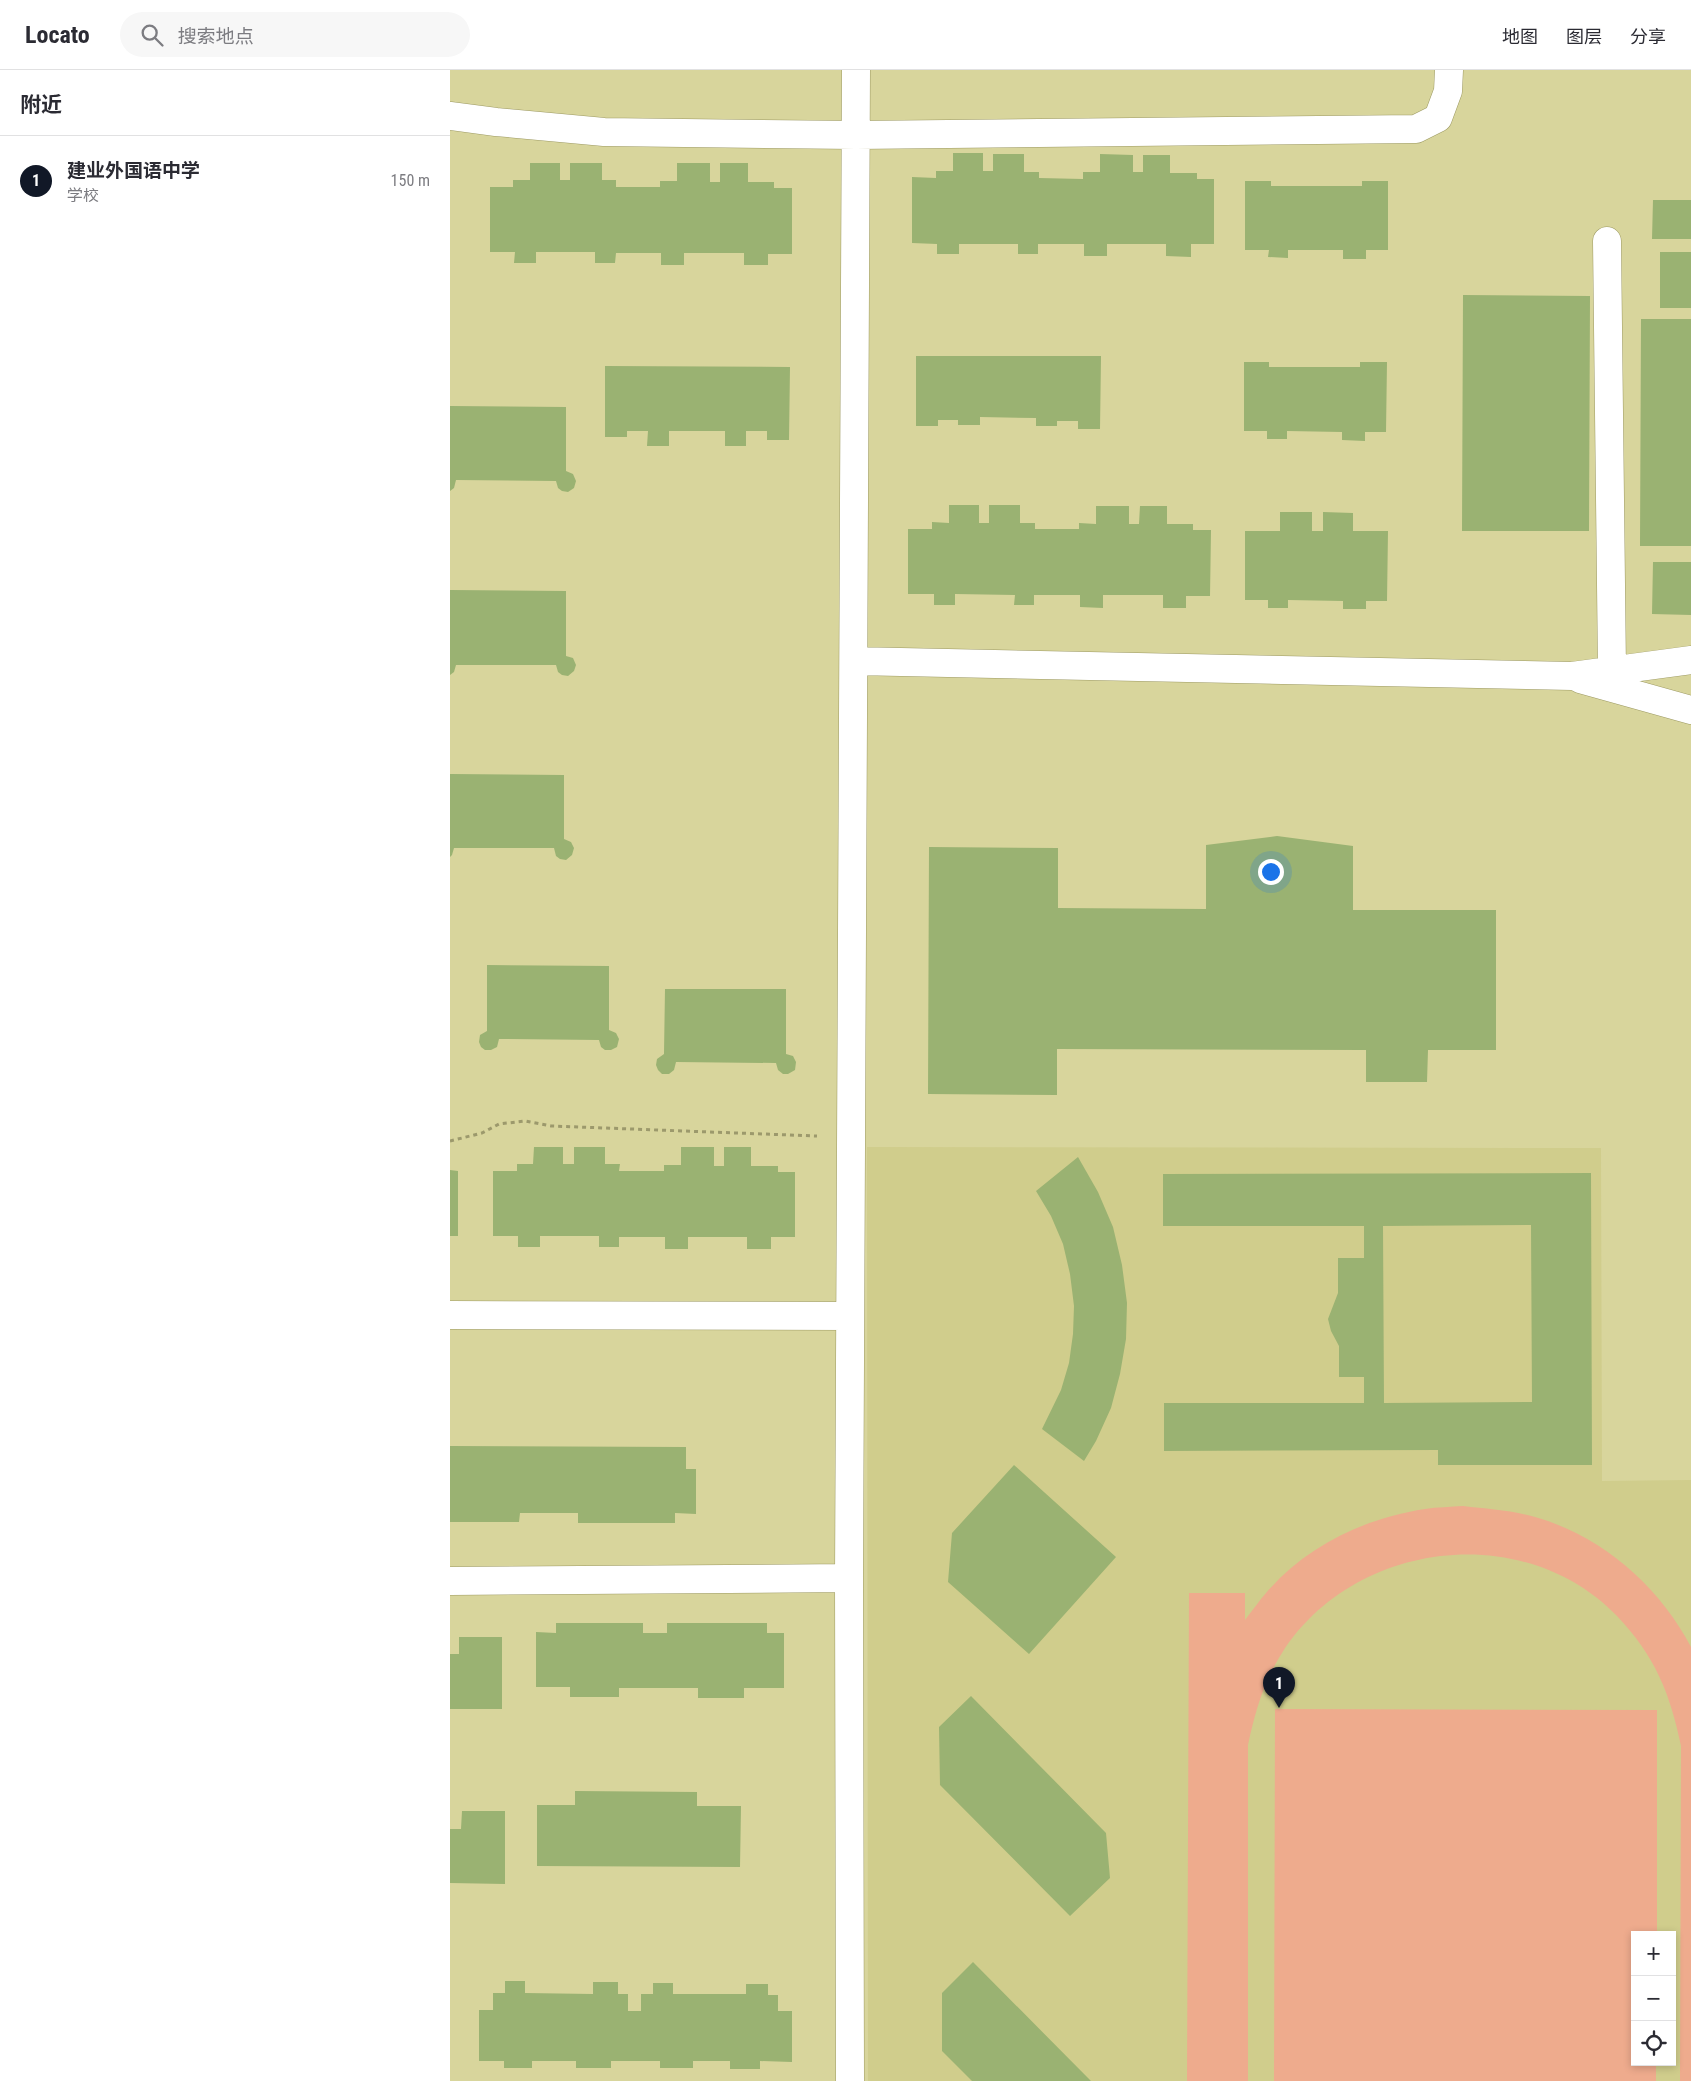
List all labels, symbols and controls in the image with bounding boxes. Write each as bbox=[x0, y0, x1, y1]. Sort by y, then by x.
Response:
search box bbox=[120, 12, 470, 57]
text: Locato bbox=[25, 21, 90, 49]
icon: search bbox=[138, 21, 166, 49]
text: 搜索地点 bbox=[178, 25, 254, 48]
text: 地图 bbox=[1502, 26, 1538, 47]
text: 图层 bbox=[1566, 26, 1602, 47]
text: 分享 bbox=[1630, 26, 1666, 47]
text: 附近 bbox=[20, 93, 62, 117]
text: 建业外国语中学 bbox=[67, 159, 200, 182]
text: 1 bbox=[32, 171, 40, 190]
text: 150 m bbox=[391, 171, 430, 190]
text: 学校 bbox=[67, 186, 99, 205]
your location bbox=[1258, 859, 1284, 885]
pin: 1 bbox=[1263, 1667, 1295, 1708]
map controls bbox=[1631, 1931, 1676, 2066]
button: + bbox=[1631, 1931, 1676, 1976]
button: − bbox=[1631, 1976, 1676, 2021]
button: locate bbox=[1631, 2021, 1676, 2066]

